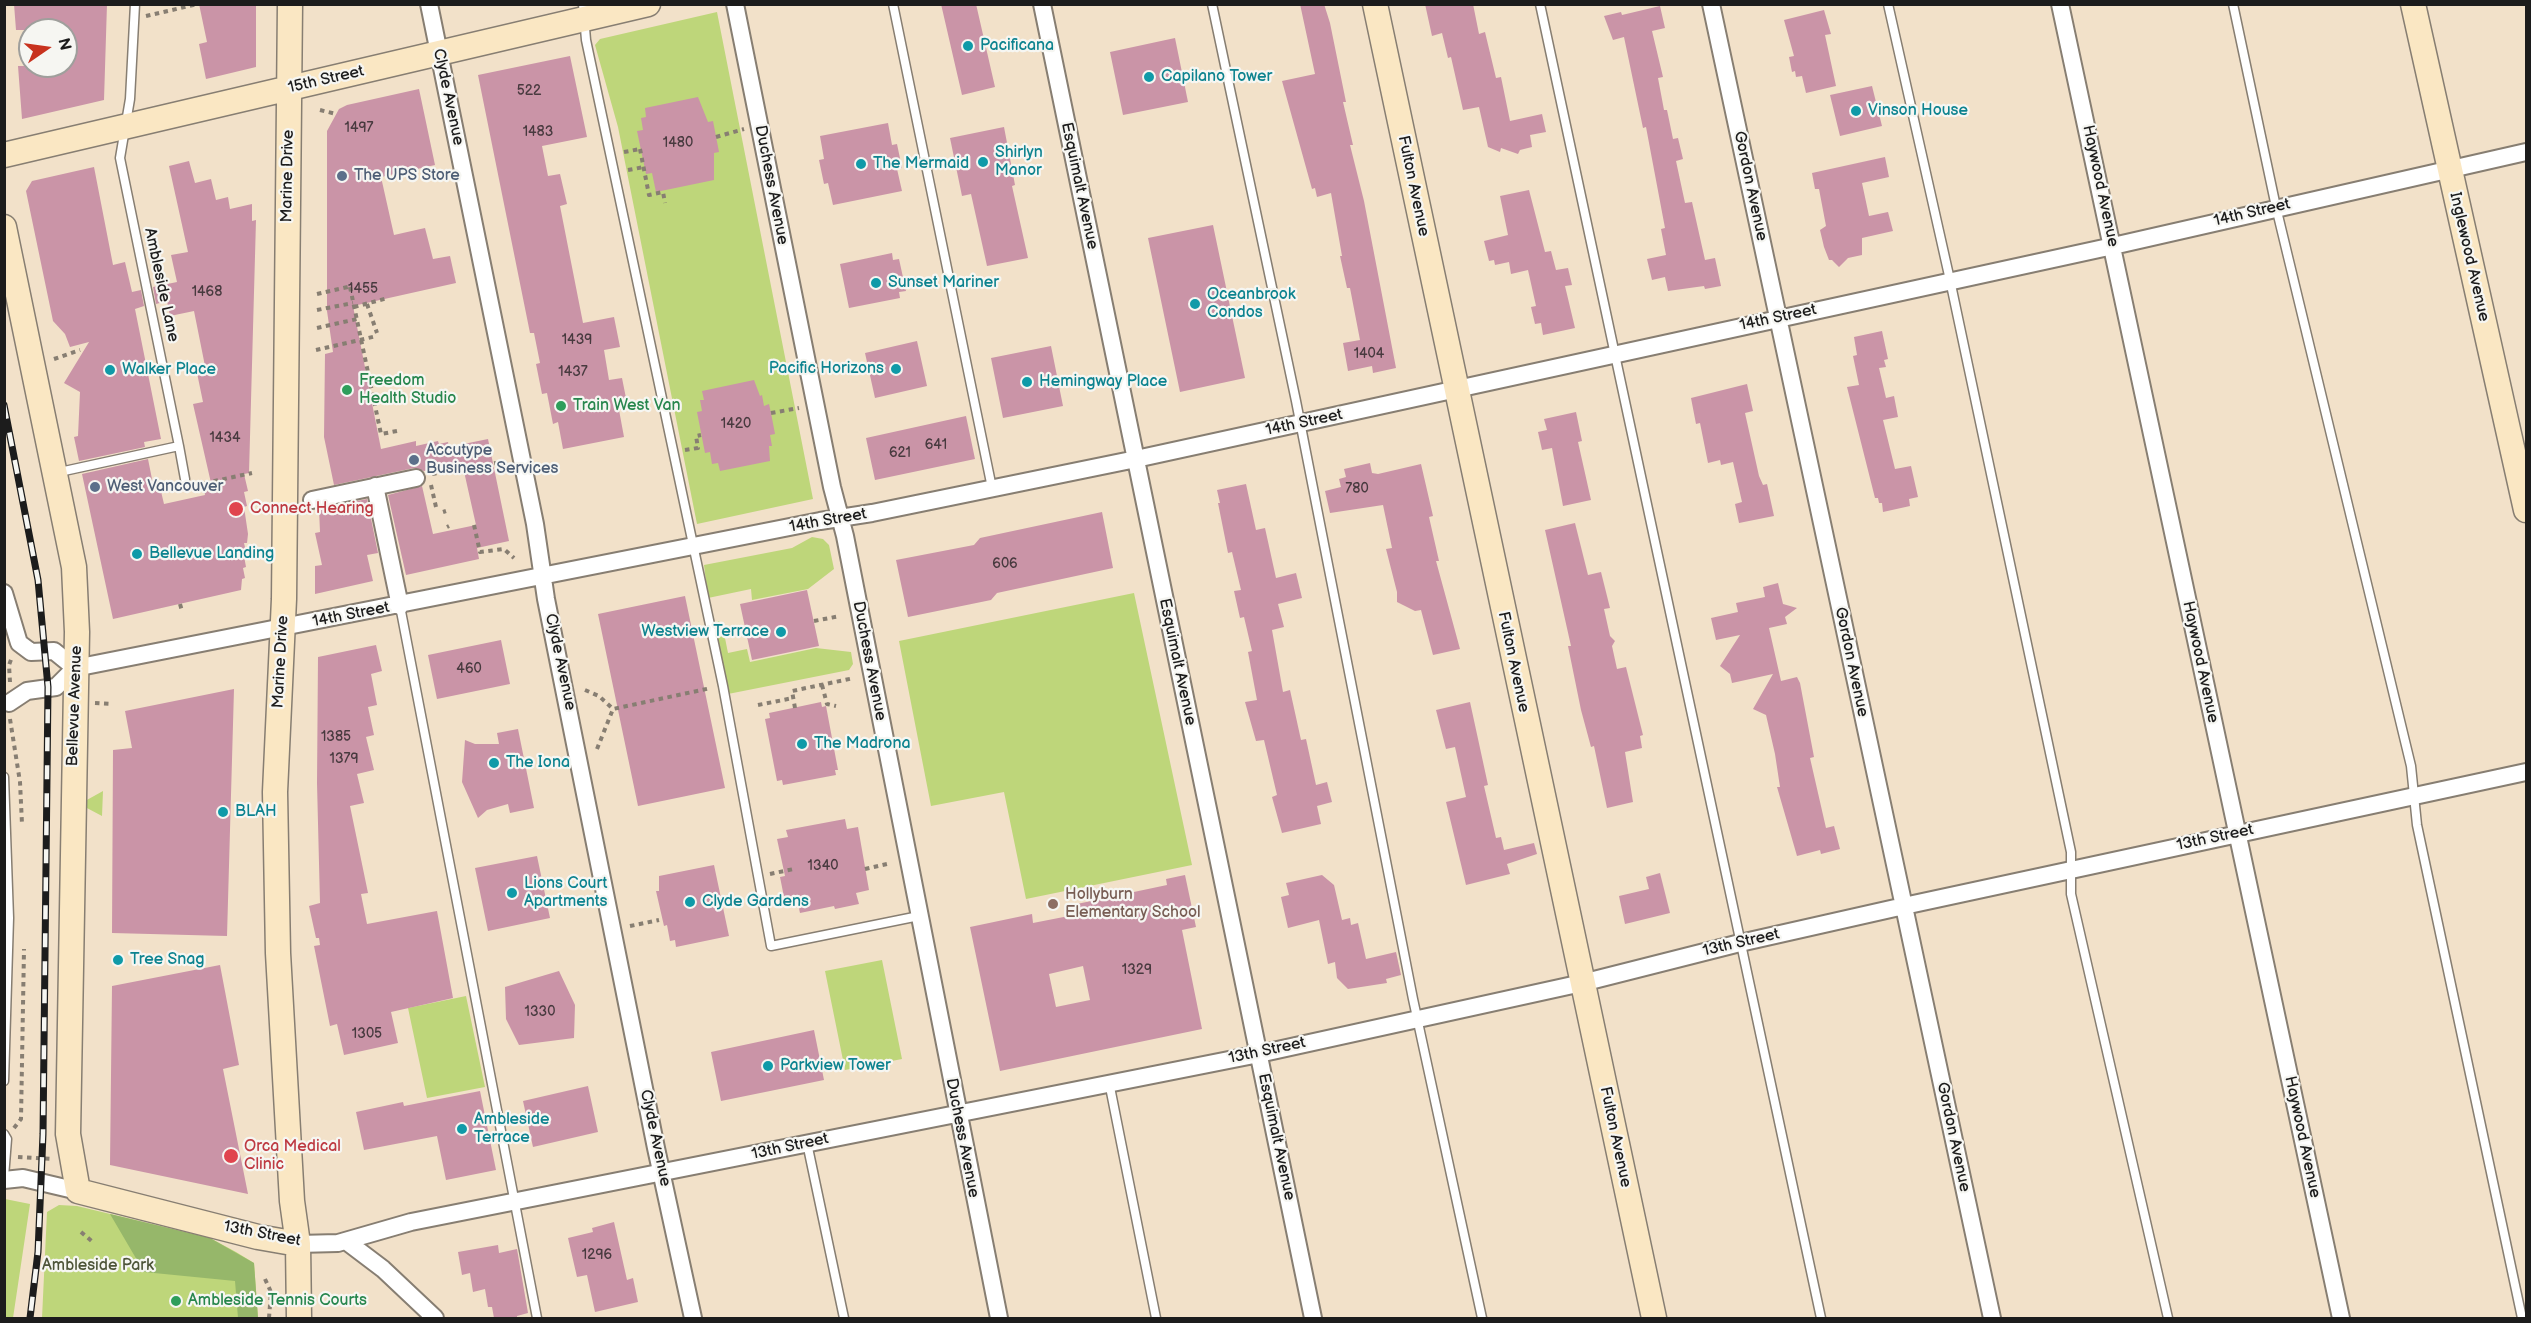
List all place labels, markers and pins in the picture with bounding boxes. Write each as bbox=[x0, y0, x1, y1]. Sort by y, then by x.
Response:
place label: Pacificana bbox=[980, 36, 1054, 56]
marker: Pacificana bbox=[961, 39, 975, 53]
place label: Capilano Tower bbox=[1161, 67, 1272, 87]
marker: Capilano Tower bbox=[1142, 70, 1156, 84]
place label: Vinson House bbox=[1868, 101, 1968, 121]
marker: Vinson House bbox=[1849, 104, 1863, 118]
place label: Shirlyn Manor bbox=[995, 143, 1043, 181]
place label: The Mermaid bbox=[873, 154, 969, 174]
marker: Shirlyn Manor bbox=[976, 155, 990, 169]
marker: The Mermaid bbox=[854, 157, 868, 171]
place label: The UPS Store bbox=[354, 166, 460, 186]
marker: The UPS Store bbox=[335, 169, 349, 183]
place label: Sunset Mariner bbox=[888, 273, 999, 293]
marker: Sunset Mariner bbox=[869, 276, 883, 290]
place label: Oceanbrook Condos bbox=[1207, 285, 1296, 323]
marker: Oceanbrook Condos bbox=[1188, 297, 1202, 311]
place label: Pacific Horizons bbox=[769, 359, 884, 379]
place label: Walker Place bbox=[122, 360, 216, 380]
marker: Pacific Horizons bbox=[889, 362, 903, 376]
marker: Walker Place bbox=[103, 363, 117, 377]
place label: Freedom Health Studio bbox=[359, 371, 456, 409]
place label: Hemingway Place bbox=[1039, 372, 1167, 392]
marker: Hemingway Place bbox=[1020, 375, 1034, 389]
marker: Freedom Health Studio bbox=[340, 383, 354, 397]
place label: Train West Van bbox=[573, 396, 680, 416]
marker: Train West Van bbox=[554, 399, 568, 413]
place label: Accutype Business Services bbox=[426, 441, 558, 479]
marker: Accutype Business Services bbox=[407, 453, 421, 467]
place label: West Vancouver bbox=[107, 477, 223, 497]
marker: West Vancouver bbox=[88, 480, 102, 494]
place label: Connect Hearing bbox=[250, 499, 374, 519]
marker: Connect Hearing bbox=[227, 500, 245, 518]
place label: Bellevue Landing bbox=[149, 544, 274, 564]
marker: Bellevue Landing bbox=[130, 547, 144, 561]
place label: Westview Terrace bbox=[641, 622, 769, 642]
marker: Westview Terrace bbox=[774, 625, 788, 639]
place label: The Madrona bbox=[814, 734, 910, 754]
marker: The Madrona bbox=[795, 737, 809, 751]
place label: The Iona bbox=[506, 753, 570, 773]
marker: The Iona bbox=[487, 756, 501, 770]
place label: BLAH bbox=[235, 802, 277, 822]
marker: BLAH bbox=[216, 805, 230, 819]
place label: Lions Court Apartments bbox=[524, 874, 607, 912]
place label: Hollyburn Elementary School bbox=[1065, 885, 1201, 923]
marker: Lions Court Apartments bbox=[505, 886, 519, 900]
place label: Clyde Gardens bbox=[702, 892, 809, 912]
marker: Clyde Gardens bbox=[683, 895, 697, 909]
marker: Hollyburn Elementary School bbox=[1046, 897, 1060, 911]
place label: Tree Snag bbox=[130, 950, 205, 970]
marker: Tree Snag bbox=[111, 953, 125, 967]
place label: Parkview Tower bbox=[780, 1056, 891, 1076]
marker: Parkview Tower bbox=[761, 1059, 775, 1073]
place label: Ambleside Terrace bbox=[474, 1110, 549, 1148]
marker: Ambleside Terrace bbox=[455, 1122, 469, 1136]
place label: Orca Medical Clinic bbox=[244, 1137, 341, 1175]
marker: Orca Medical Clinic bbox=[222, 1147, 240, 1165]
place label: Ambleside Tennis Courts bbox=[188, 1291, 367, 1311]
marker: Ambleside Tennis Courts bbox=[169, 1294, 183, 1308]

